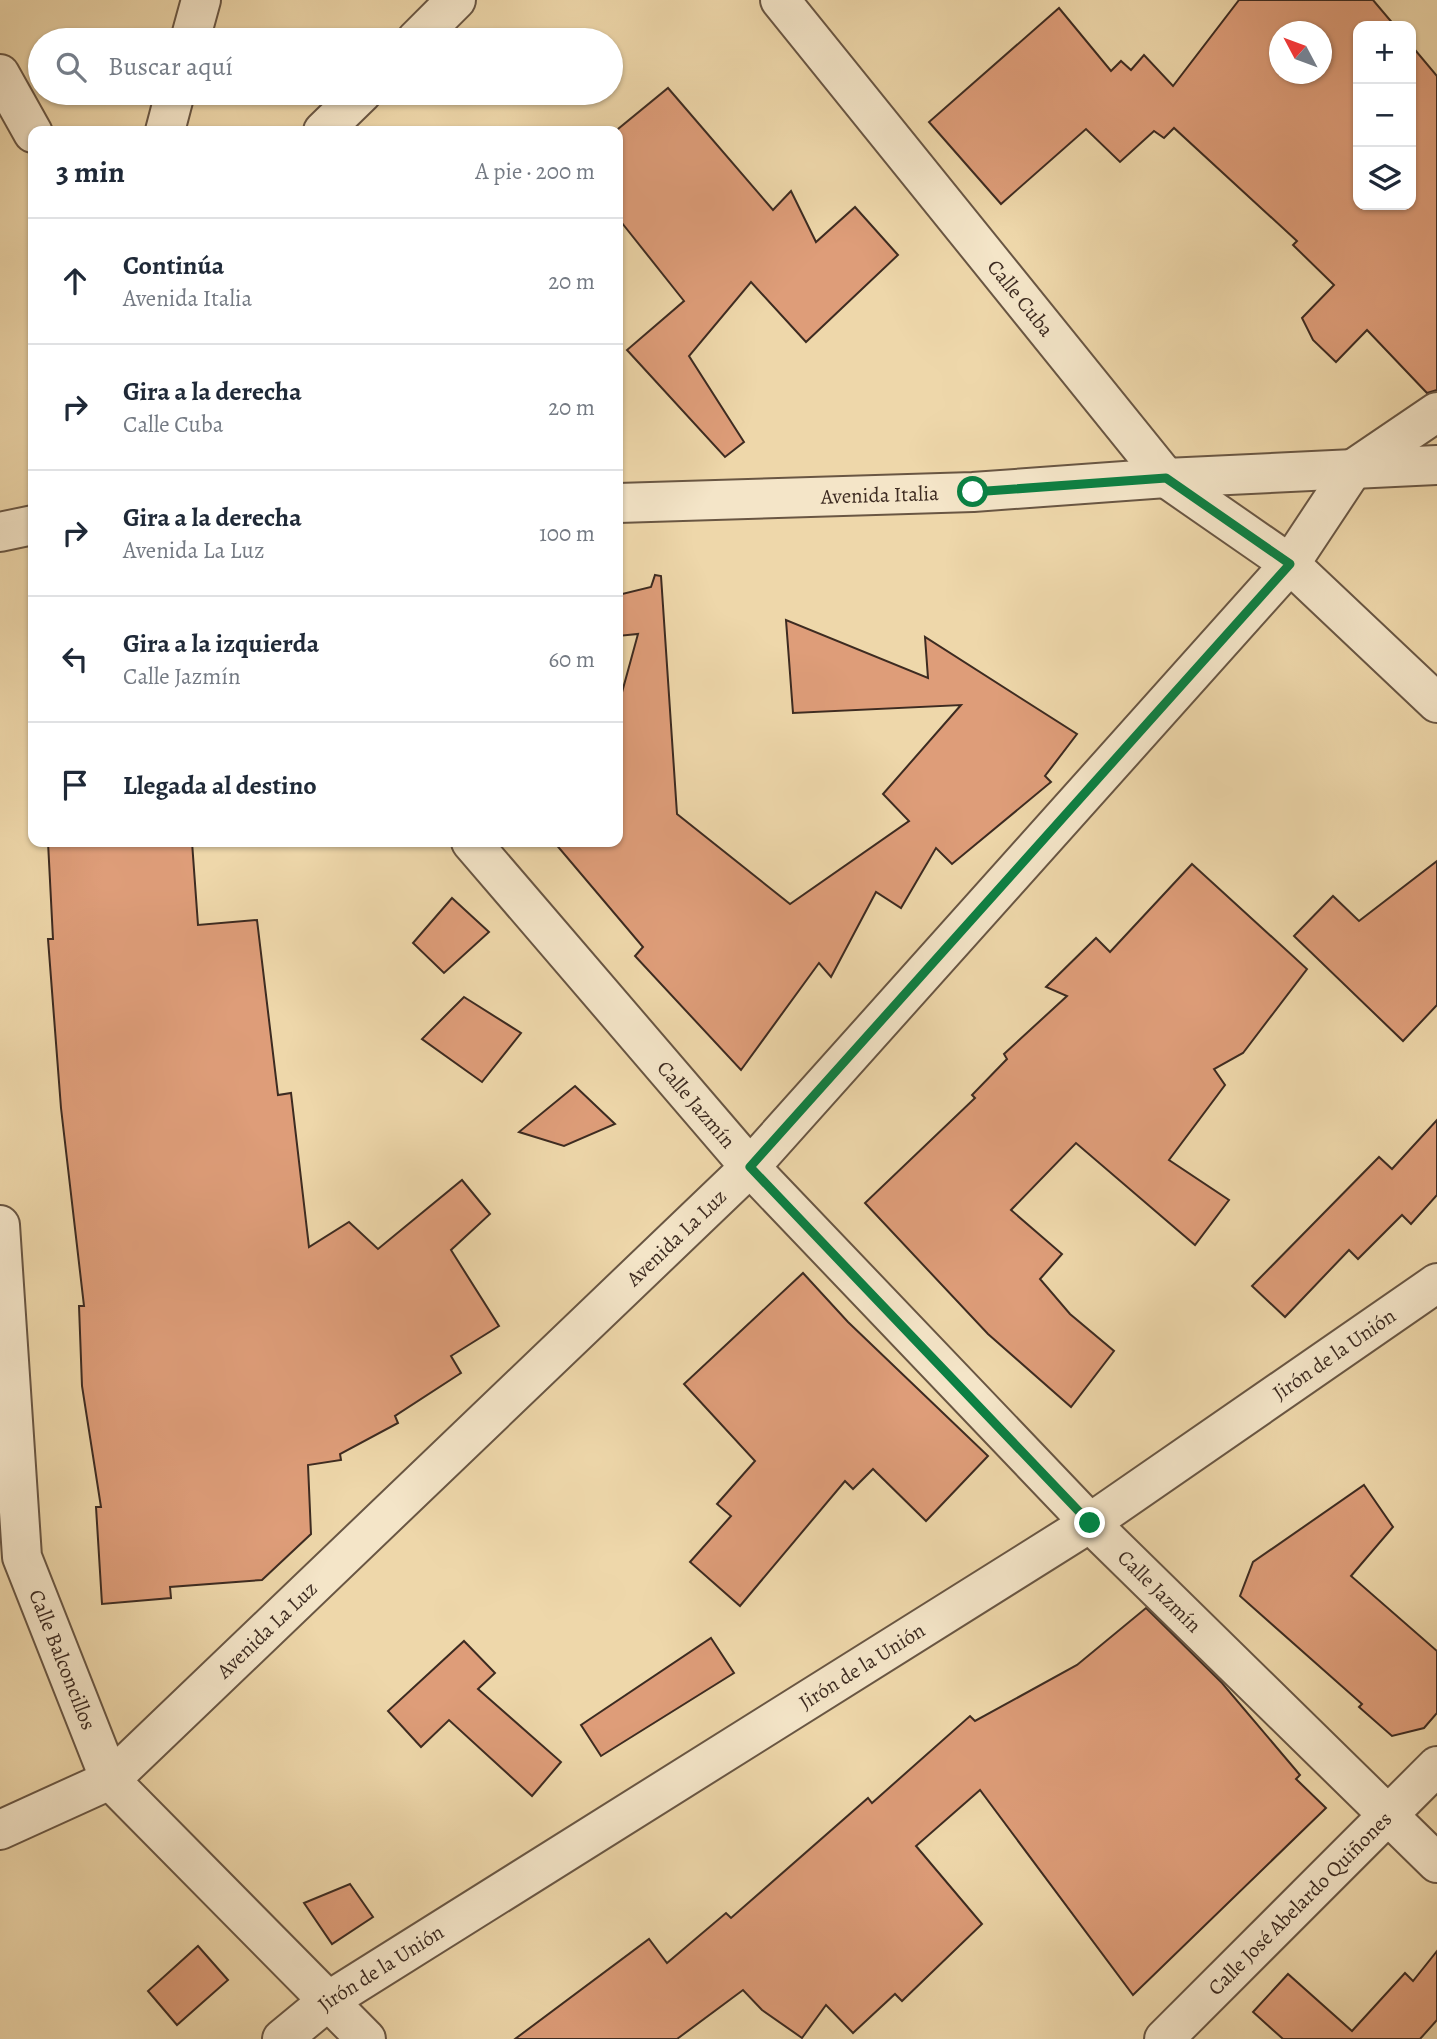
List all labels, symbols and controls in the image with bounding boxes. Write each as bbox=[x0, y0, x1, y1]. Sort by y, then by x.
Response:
north arrow bbox=[1269, 21, 1332, 84]
map controls bbox=[1353, 21, 1416, 210]
button: + bbox=[1353, 21, 1416, 84]
search box bbox=[28, 28, 623, 105]
icon: search bbox=[52, 48, 90, 86]
text: Buscar aquí bbox=[108, 49, 233, 84]
button: − bbox=[1353, 84, 1416, 147]
button: layers bbox=[1353, 147, 1416, 210]
text: 3 min bbox=[56, 152, 125, 192]
text: A pie · 200 m bbox=[475, 156, 595, 187]
text: Continúa bbox=[123, 248, 224, 283]
street label: Calle Cuba bbox=[981, 253, 1060, 343]
icon: ahead bbox=[56, 262, 94, 300]
text: 20 m bbox=[548, 266, 595, 297]
text: Avenida Italia bbox=[123, 283, 252, 314]
text: Gira a la derecha bbox=[123, 374, 302, 409]
icon: right bbox=[56, 388, 94, 426]
text: 20 m bbox=[548, 392, 595, 423]
text: Calle Cuba bbox=[123, 409, 223, 440]
route start bbox=[957, 476, 988, 507]
street label: Avenida Italia bbox=[819, 479, 940, 511]
text: Gira a la derecha bbox=[123, 500, 302, 535]
icon: right bbox=[56, 514, 94, 552]
text: 100 m bbox=[539, 518, 595, 549]
text: Avenida La Luz bbox=[123, 535, 264, 566]
text: Gira a la izquierda bbox=[123, 626, 319, 661]
icon: left bbox=[56, 640, 94, 678]
text: 60 m bbox=[548, 644, 595, 675]
text: Calle Jazmín bbox=[123, 661, 241, 692]
icon: arrive bbox=[56, 766, 94, 804]
text: Llegada al destino bbox=[123, 768, 317, 803]
street label: Calle Jazmín bbox=[651, 1055, 742, 1154]
street label: Avenida La Luz bbox=[619, 1183, 733, 1293]
street label: Jirón de la Unión bbox=[1267, 1302, 1401, 1407]
route end bbox=[1074, 1507, 1105, 1538]
street label: Calle Jazmín bbox=[1111, 1544, 1208, 1639]
street label: Avenida La Luz bbox=[210, 1575, 323, 1685]
street label: Calle Balconcillos bbox=[22, 1585, 103, 1734]
street label: Jirón de la Unión bbox=[794, 1616, 930, 1716]
street label: Calle José Abelardo Quiñones bbox=[1202, 1805, 1398, 2001]
street label: Jirón de la Unión bbox=[312, 1918, 449, 2018]

